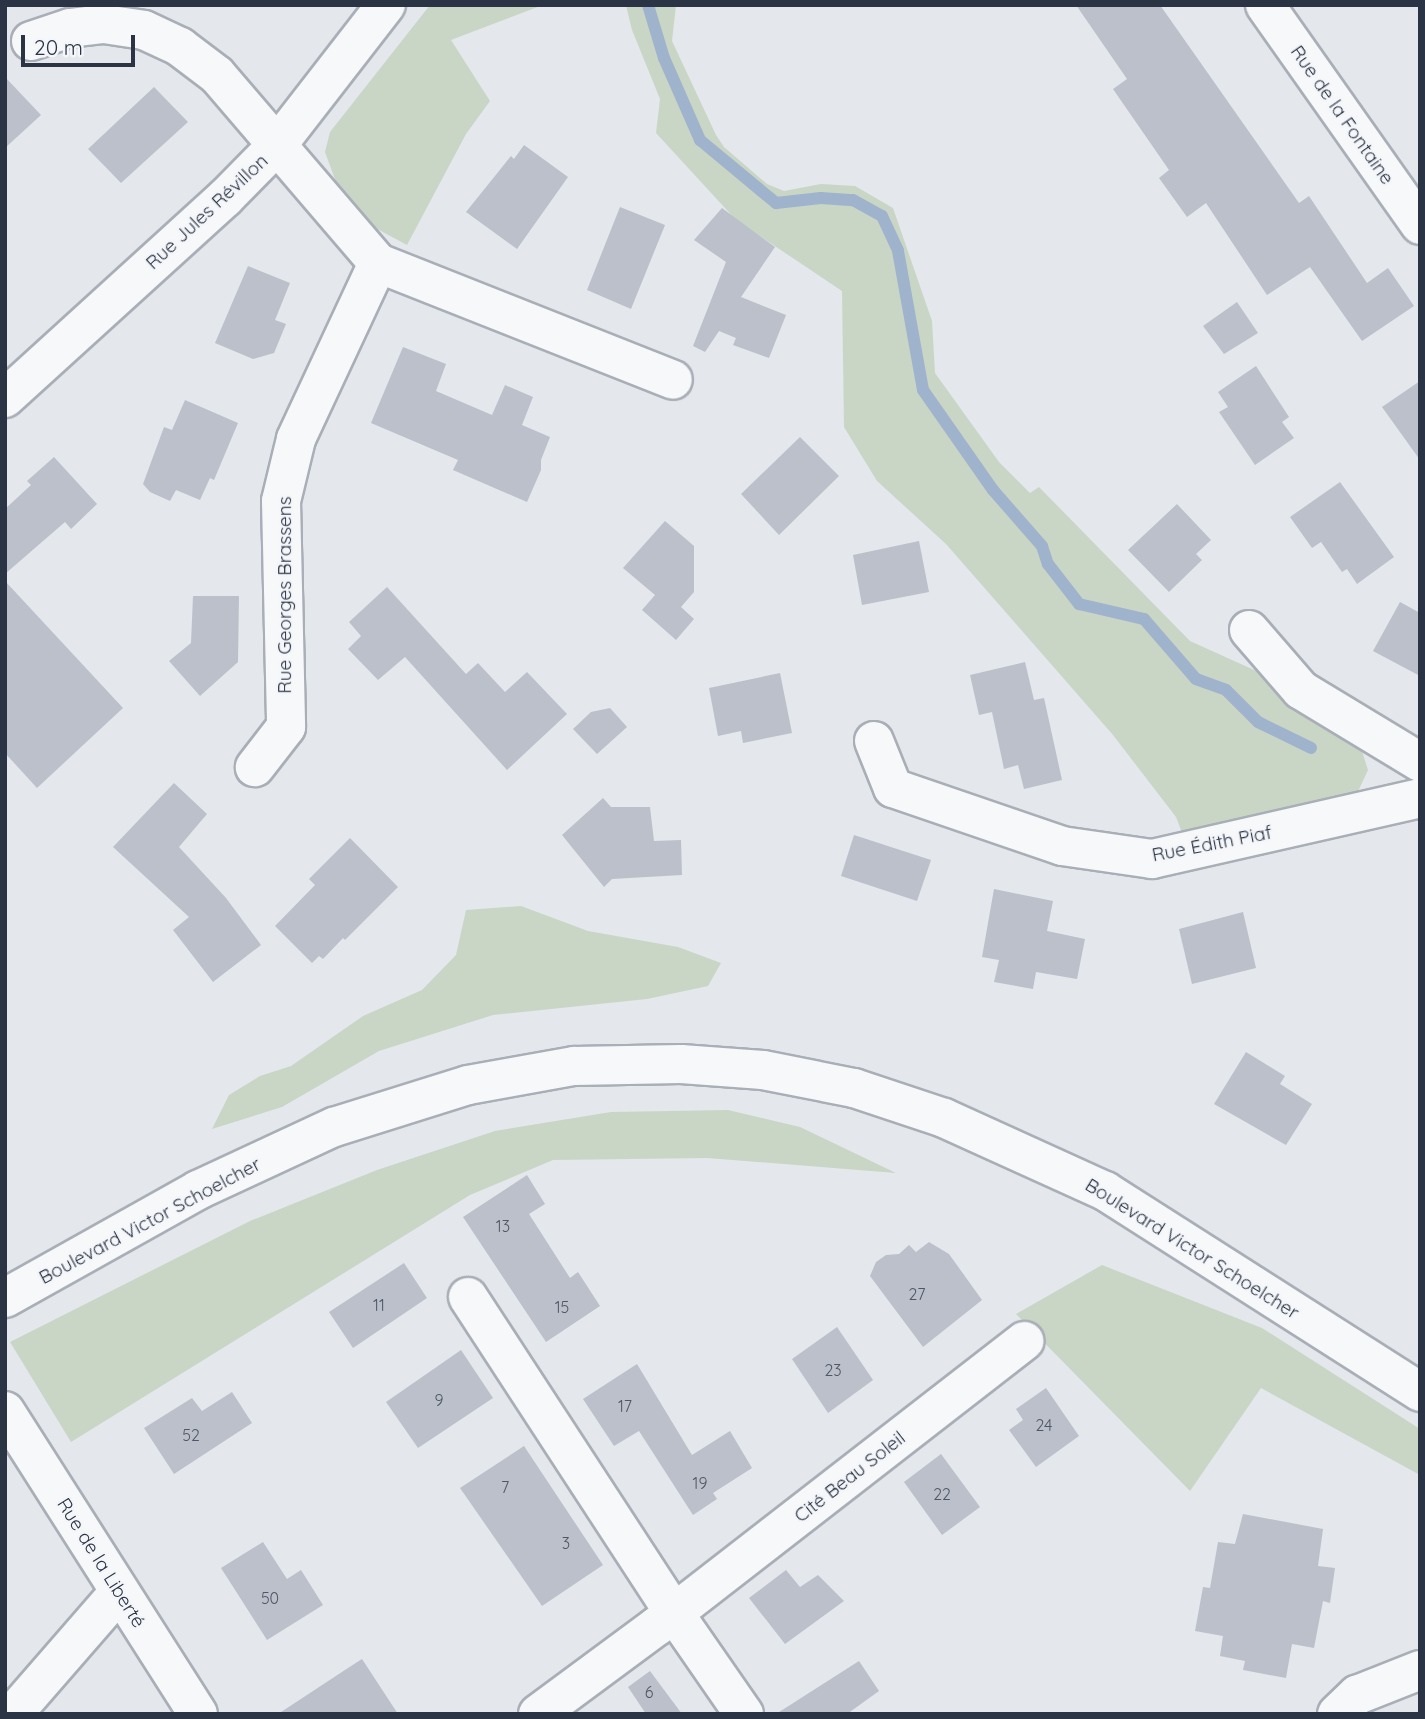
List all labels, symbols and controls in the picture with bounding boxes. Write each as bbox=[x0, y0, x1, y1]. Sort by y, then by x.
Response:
scale bar bbox=[24, 21, 138, 65]
text: 20 m bbox=[34, 34, 83, 60]
street label: Rue de la Fontaine bbox=[1286, 41, 1398, 189]
street label: Rue Jules Révillon bbox=[141, 150, 273, 274]
street label: Rue Georges Brassens bbox=[274, 496, 296, 694]
street label: Rue Édith Piaf bbox=[1150, 821, 1274, 867]
street label: Boulevard Victor Schoelcher bbox=[35, 1153, 265, 1289]
street label: Boulevard Victor Schoelcher bbox=[1081, 1174, 1303, 1324]
house number: 13 bbox=[496, 1216, 510, 1236]
house number: 27 bbox=[909, 1284, 925, 1304]
house number: 11 bbox=[373, 1295, 385, 1315]
house number: 15 bbox=[555, 1297, 569, 1317]
house number: 23 bbox=[824, 1360, 842, 1380]
house number: 9 bbox=[435, 1390, 443, 1410]
house number: 17 bbox=[618, 1396, 632, 1416]
house number: 24 bbox=[1035, 1415, 1053, 1435]
house number: 52 bbox=[182, 1425, 200, 1445]
street label: Cité Beau Soleil bbox=[790, 1427, 910, 1527]
house number: 19 bbox=[693, 1473, 707, 1493]
house number: 7 bbox=[501, 1477, 509, 1497]
house number: 22 bbox=[933, 1484, 951, 1504]
street label: Rue de la Liberté bbox=[52, 1494, 150, 1632]
house number: 3 bbox=[562, 1533, 570, 1553]
house number: 50 bbox=[261, 1588, 279, 1608]
house number: 6 bbox=[645, 1682, 653, 1702]

